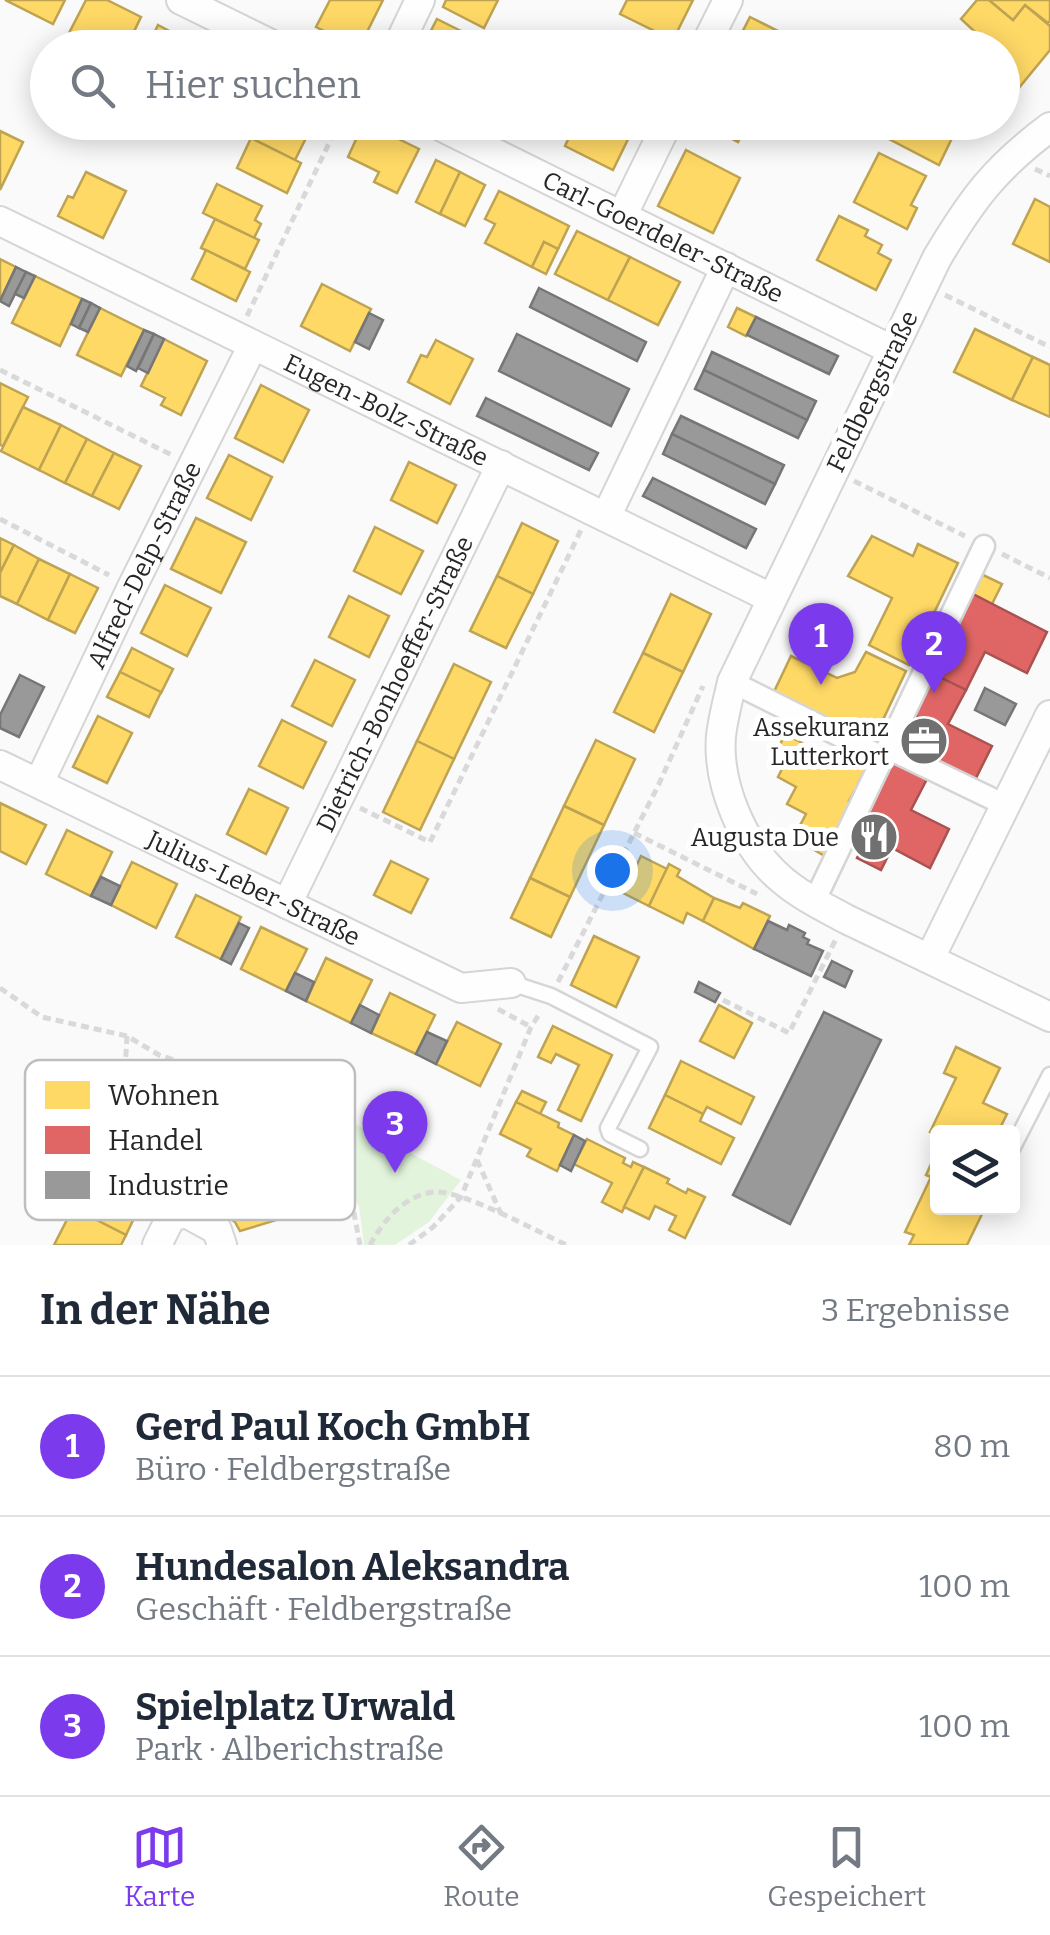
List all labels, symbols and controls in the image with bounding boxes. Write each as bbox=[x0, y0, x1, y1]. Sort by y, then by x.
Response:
search box bbox=[30, 30, 1020, 140]
icon: search bbox=[65, 58, 120, 113]
text: Hier suchen bbox=[145, 62, 361, 108]
street label: Carl-Goerdeler-Straße bbox=[537, 165, 788, 310]
street label: Feldbergstraße bbox=[821, 306, 925, 477]
street label: Eugen-Bolz-Straße bbox=[279, 348, 493, 473]
street label: Alfred-Delp-Straße bbox=[82, 457, 208, 674]
street label: Dietrich-Bonhoeffer-Straße bbox=[310, 531, 480, 837]
pin: 1 bbox=[788, 602, 854, 685]
pin: 2 bbox=[902, 610, 966, 693]
place label: Assekuranz Lutterkort bbox=[753, 713, 889, 772]
office icon: Assekuranz Lutterkort bbox=[898, 715, 950, 767]
restaurant icon: Augusta Due bbox=[848, 811, 900, 863]
place label: Augusta Due bbox=[691, 823, 839, 853]
street label: Julius-Leber-Straße bbox=[141, 824, 365, 953]
your location bbox=[587, 845, 638, 896]
legend bbox=[25, 1060, 355, 1220]
text: Wohnen bbox=[108, 1079, 219, 1112]
pin: 3 bbox=[362, 1090, 428, 1173]
text: Handel bbox=[108, 1124, 203, 1157]
map controls bbox=[930, 1125, 1020, 1215]
button: layers bbox=[930, 1125, 1020, 1215]
text: Industrie bbox=[108, 1169, 229, 1202]
text: In der Nähe bbox=[40, 1285, 271, 1335]
text: 3 Ergebnisse bbox=[821, 1291, 1010, 1329]
text: Gerd Paul Koch GmbH bbox=[135, 1404, 531, 1450]
text: 1 bbox=[66, 1427, 79, 1465]
text: 80 m bbox=[933, 1427, 1010, 1465]
text: Büro · Feldbergstraße bbox=[135, 1450, 451, 1488]
text: Hundesalon Aleksandra bbox=[135, 1544, 569, 1590]
text: 2 bbox=[63, 1567, 82, 1605]
text: 100 m bbox=[919, 1567, 1010, 1605]
text: Geschäft · Feldbergstraße bbox=[135, 1590, 512, 1628]
text: Spielplatz Urwald bbox=[135, 1684, 455, 1730]
text: 3 bbox=[63, 1707, 82, 1745]
text: 100 m bbox=[919, 1707, 1010, 1745]
text: Park · Alberichstraße bbox=[135, 1730, 444, 1768]
tab: Karte bbox=[124, 1820, 195, 1913]
tab: Route bbox=[443, 1820, 520, 1913]
tab: Gespeichert bbox=[767, 1820, 926, 1913]

